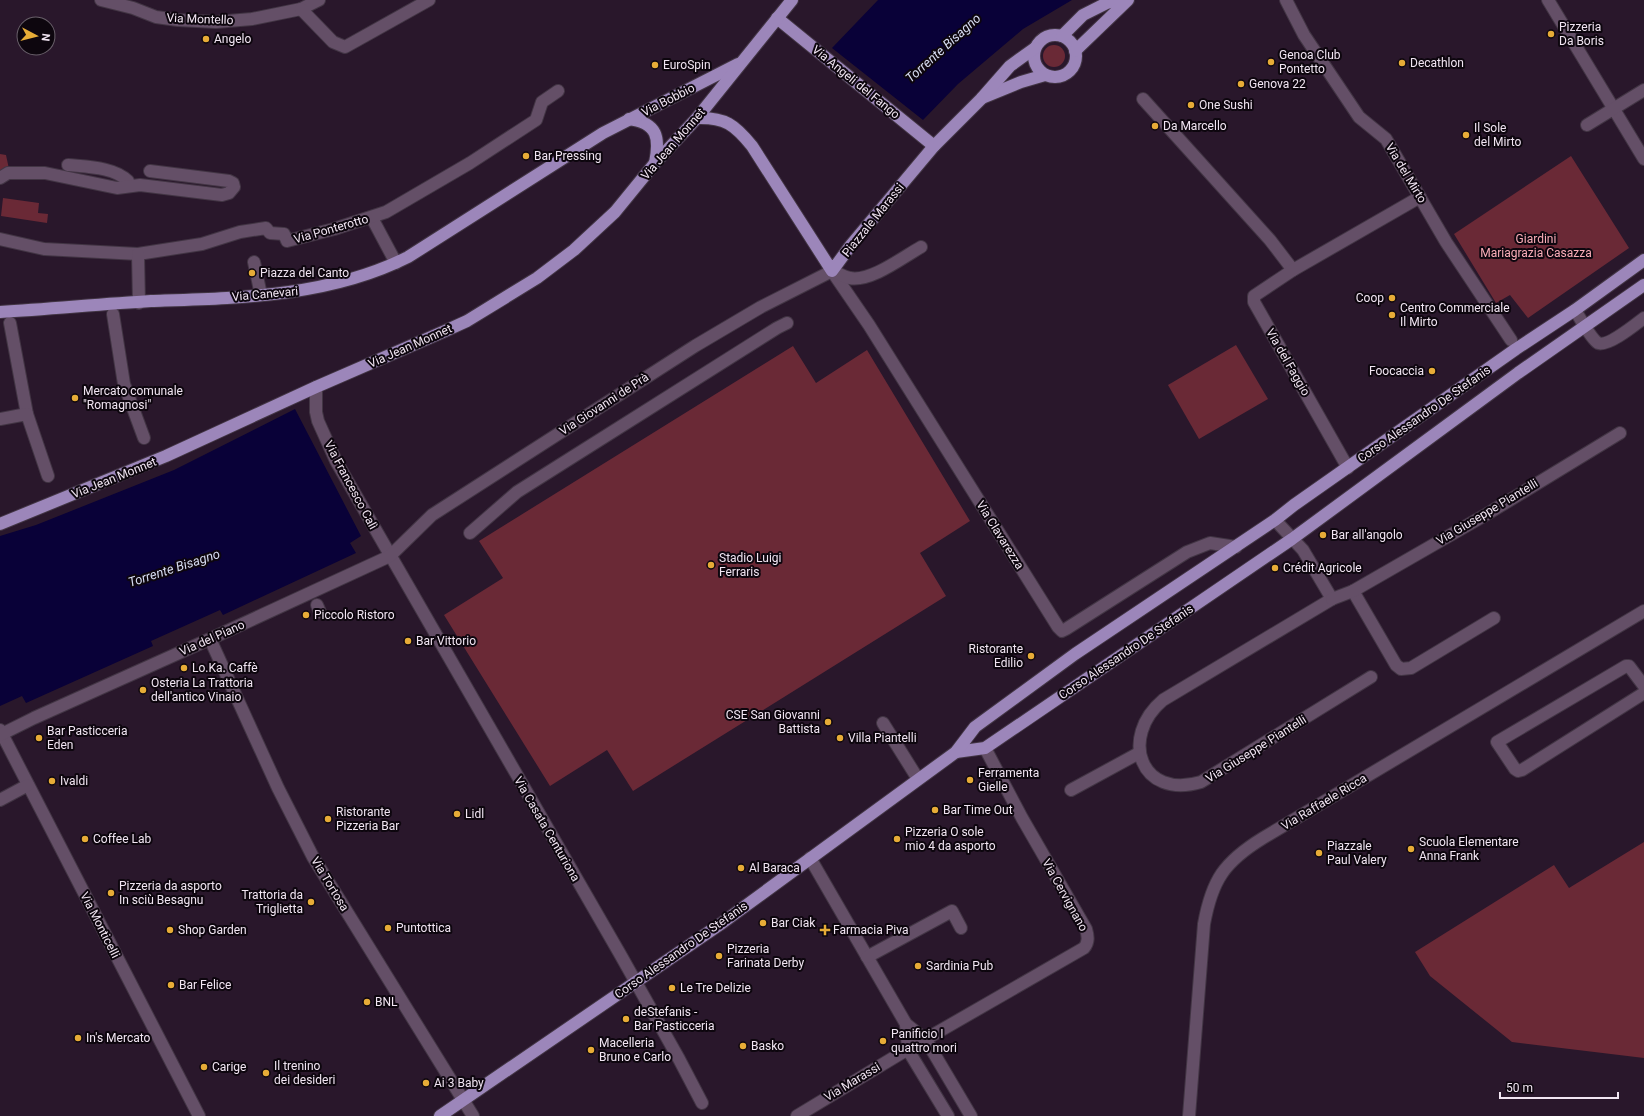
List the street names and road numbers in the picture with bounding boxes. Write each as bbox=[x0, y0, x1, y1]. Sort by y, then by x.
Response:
street label: Via Montello bbox=[166, 11, 234, 27]
street label: Via Angeli del Fango bbox=[809, 42, 903, 122]
street label: Via Bobbio bbox=[639, 81, 697, 119]
street label: Via Jean Monnet bbox=[638, 105, 708, 183]
street label: Via del Mirto bbox=[1383, 140, 1429, 206]
street label: Piazzale Marassi bbox=[839, 180, 907, 260]
street label: Via Ponterotto bbox=[292, 212, 370, 246]
street label: Via Canevari bbox=[231, 284, 299, 304]
street label: Via Jean Monnet bbox=[366, 321, 454, 371]
street label: Via del Faggio bbox=[1263, 326, 1313, 398]
street label: Corso Alessandro De Stefanis bbox=[1355, 363, 1493, 465]
street label: Via Giovanni de Prà bbox=[557, 370, 651, 438]
street label: Via Francesco Calì bbox=[322, 438, 380, 532]
street label: Via Jean Monnet bbox=[70, 455, 158, 501]
street label: Via Giuseppe Piantelli bbox=[1434, 476, 1540, 548]
street label: Via Clavarezza bbox=[973, 498, 1027, 572]
street label: Corso Alessandro De Stefanis bbox=[1056, 602, 1196, 702]
street label: Via del Piano bbox=[177, 617, 247, 659]
street label: Via Giuseppe Piantelli bbox=[1203, 712, 1309, 786]
street label: Via Raffaele Ricca bbox=[1279, 771, 1369, 833]
street label: Via Casata Centuriona bbox=[511, 774, 583, 884]
street label: Via Tortosa bbox=[308, 854, 352, 914]
street label: Via Cervignano bbox=[1039, 856, 1091, 934]
street label: Via Monticelli bbox=[77, 890, 123, 960]
street label: Corso Alessandro De Stefanis bbox=[612, 899, 750, 1001]
street label: Via Marassi bbox=[822, 1060, 883, 1104]

